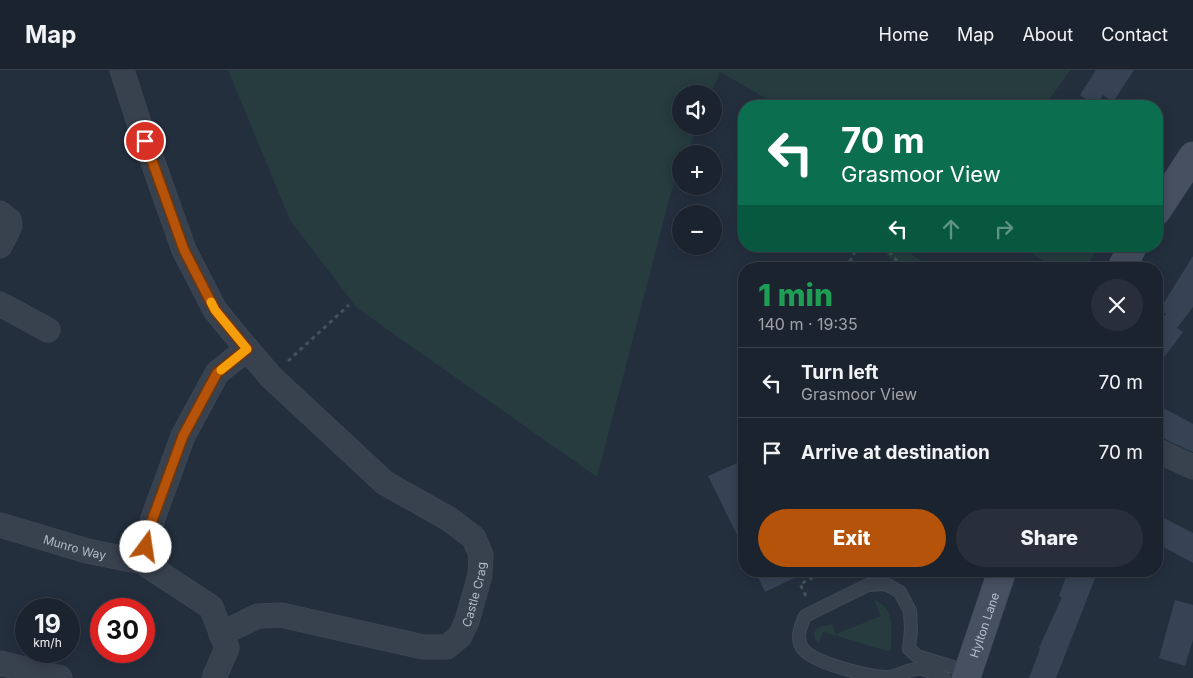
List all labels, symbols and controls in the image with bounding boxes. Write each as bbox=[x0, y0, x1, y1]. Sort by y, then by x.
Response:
text: Map bbox=[25, 20, 76, 49]
text: Home bbox=[879, 24, 929, 45]
text: Map bbox=[957, 24, 994, 45]
text: About bbox=[1022, 24, 1073, 45]
text: Contact bbox=[1101, 24, 1168, 45]
map controls bbox=[672, 85, 722, 255]
button: sound bbox=[672, 85, 722, 135]
text: 70 m bbox=[841, 119, 925, 161]
pin bbox=[124, 120, 166, 162]
icon: left bbox=[758, 120, 823, 185]
icon: arrive bbox=[131, 127, 159, 155]
button: + bbox=[672, 145, 722, 195]
text: Grasmoor View bbox=[841, 161, 1001, 187]
button: − bbox=[672, 205, 722, 255]
icon: left bbox=[884, 215, 912, 243]
icon: ahead bbox=[937, 215, 965, 243]
icon: right bbox=[990, 215, 1018, 243]
text: 1 min bbox=[758, 277, 833, 313]
button: close bbox=[1091, 279, 1143, 331]
text: 140 m · 19:35 bbox=[758, 314, 858, 334]
text: Turn left bbox=[801, 361, 879, 384]
icon: left bbox=[758, 369, 786, 397]
text: 70 m bbox=[1099, 371, 1143, 394]
text: Grasmoor View bbox=[801, 384, 917, 404]
icon: arrive bbox=[758, 439, 786, 467]
text: Arrive at destination bbox=[801, 441, 990, 464]
text: 70 m bbox=[1099, 441, 1143, 464]
button: Exit bbox=[758, 509, 946, 567]
button: Share bbox=[956, 509, 1143, 567]
position arrow bbox=[119, 520, 171, 572]
street label: Munro Way bbox=[42, 531, 108, 562]
street label: Castle Crag bbox=[458, 562, 488, 629]
street label: Hylton Lane bbox=[966, 590, 1002, 660]
speed limit sign: 30 bbox=[90, 598, 155, 663]
text: 19 bbox=[34, 609, 61, 639]
text: km/h bbox=[33, 635, 62, 650]

